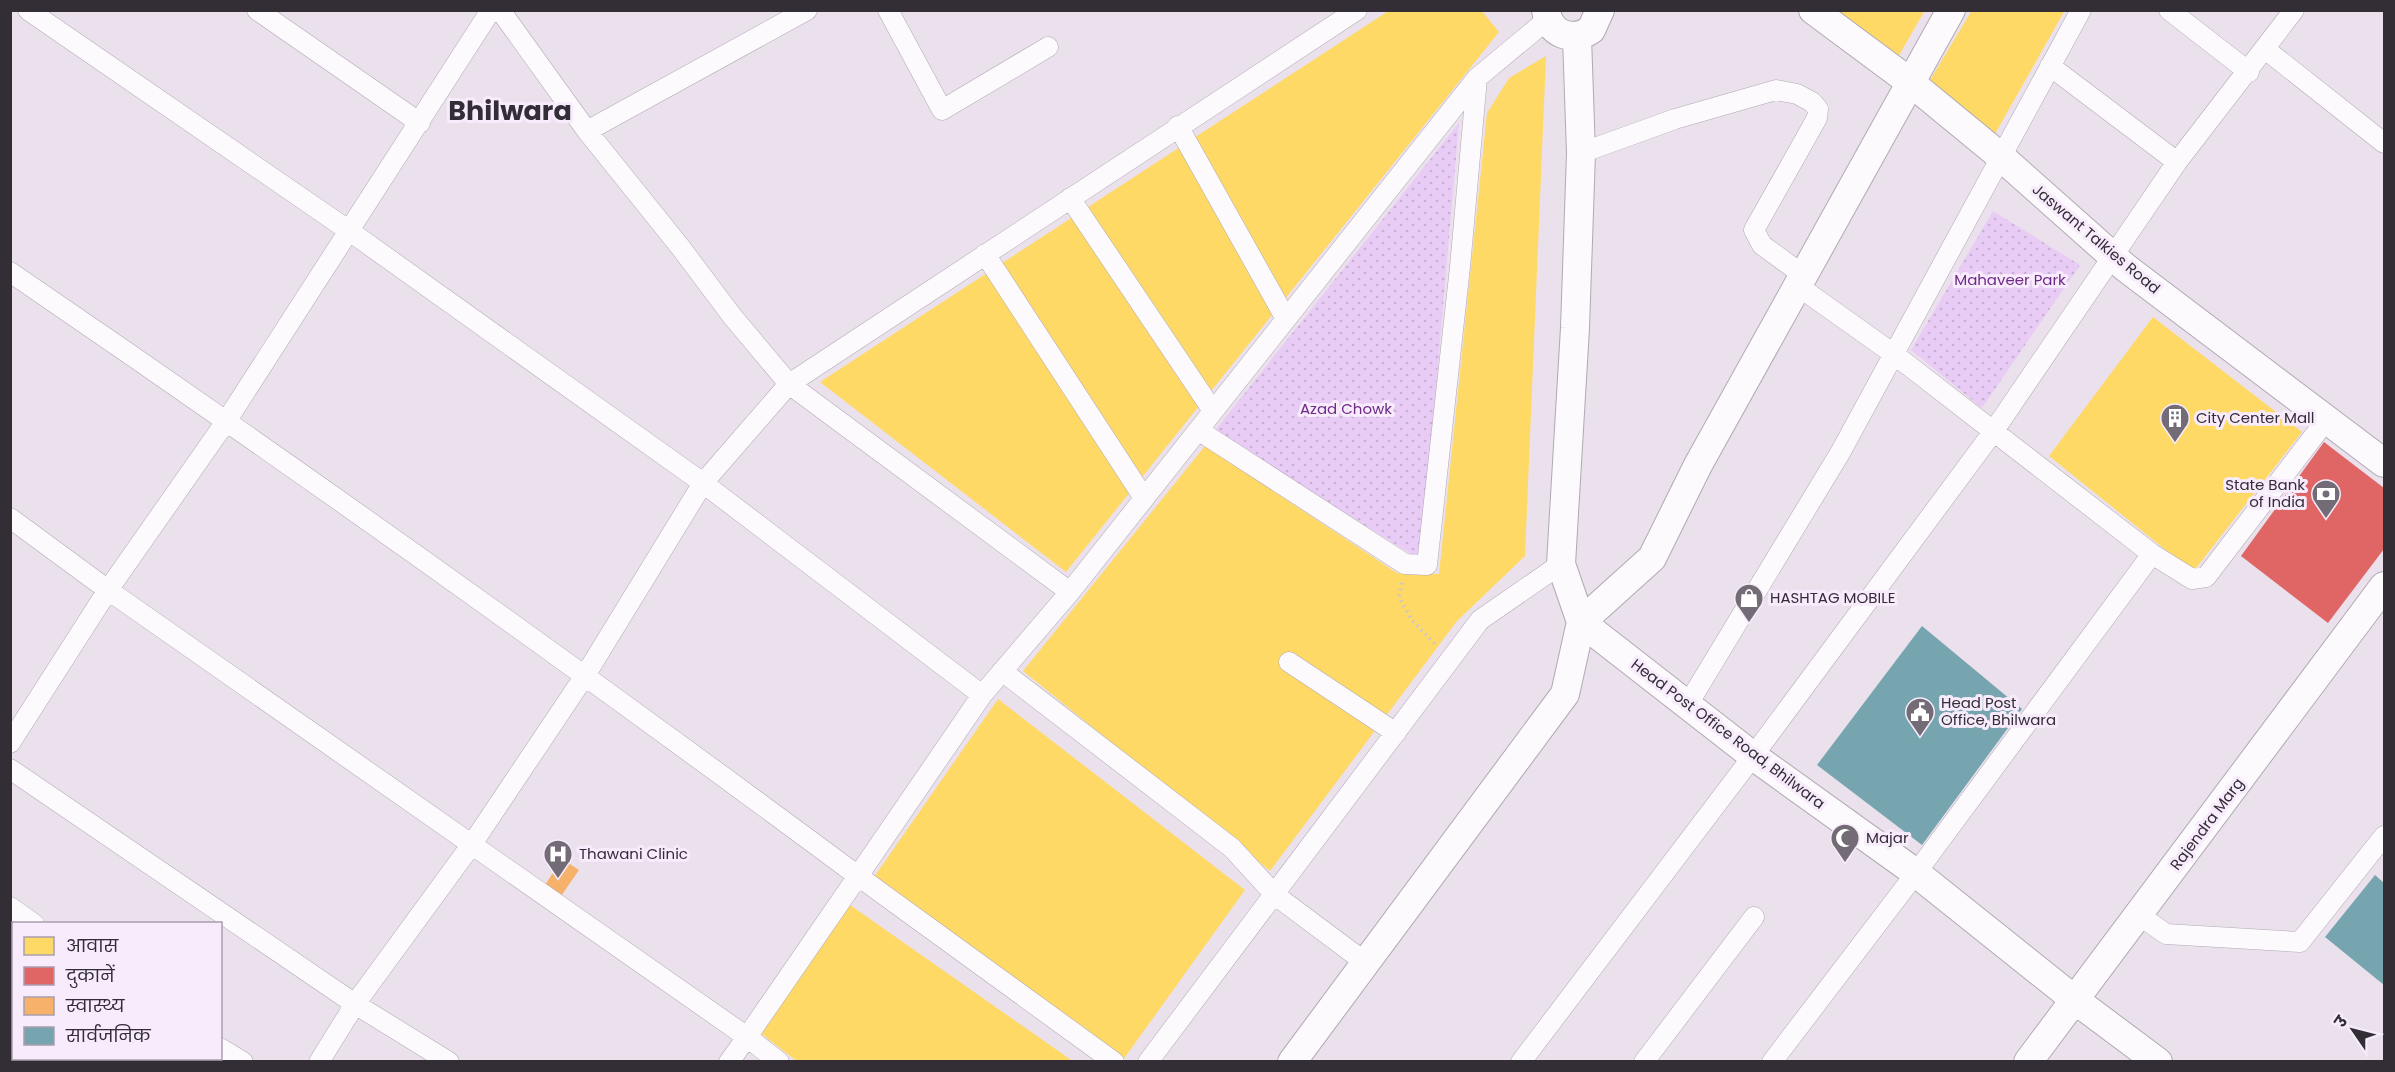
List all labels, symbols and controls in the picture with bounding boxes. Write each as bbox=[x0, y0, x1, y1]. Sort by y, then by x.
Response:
district label: Bhilwara bbox=[448, 92, 572, 129]
street label: Jaswant Talkies Road bbox=[2028, 179, 2165, 298]
park label: Mahaveer Park bbox=[1954, 269, 2066, 290]
park label: Azad Chowk bbox=[1300, 398, 1392, 419]
building icon: City Center Mall bbox=[2159, 402, 2191, 444]
place label: City Center Mall bbox=[2196, 407, 2314, 428]
place label: State Bank of India bbox=[2225, 474, 2305, 512]
bank icon: State Bank of India bbox=[2310, 478, 2342, 520]
shop icon: HASHTAG MOBILE bbox=[1733, 582, 1765, 624]
place label: HASHTAG MOBILE bbox=[1770, 587, 1895, 608]
street label: Head Post Office Road, Bhilwara bbox=[1627, 654, 1830, 813]
place label: Head Post Office, Bhilwara bbox=[1941, 692, 2056, 730]
public building icon: Head Post Office, Bhilwara bbox=[1904, 696, 1936, 738]
street label: Rajendra Marg bbox=[2165, 773, 2248, 874]
mosque icon: Majar bbox=[1829, 822, 1861, 864]
place label: Majar bbox=[1866, 827, 1909, 848]
hospital icon: Thawani Clinic bbox=[542, 838, 574, 880]
place label: Thawani Clinic bbox=[579, 843, 688, 864]
legend bbox=[12, 922, 222, 1060]
text: आवास bbox=[66, 933, 119, 958]
text: दुकानें bbox=[65, 963, 115, 989]
text: स्वास्थ्य bbox=[65, 993, 126, 1018]
north arrow bbox=[2323, 1000, 2383, 1060]
text: उ bbox=[2329, 1011, 2354, 1033]
text: सार्वजनिक bbox=[65, 1023, 152, 1048]

